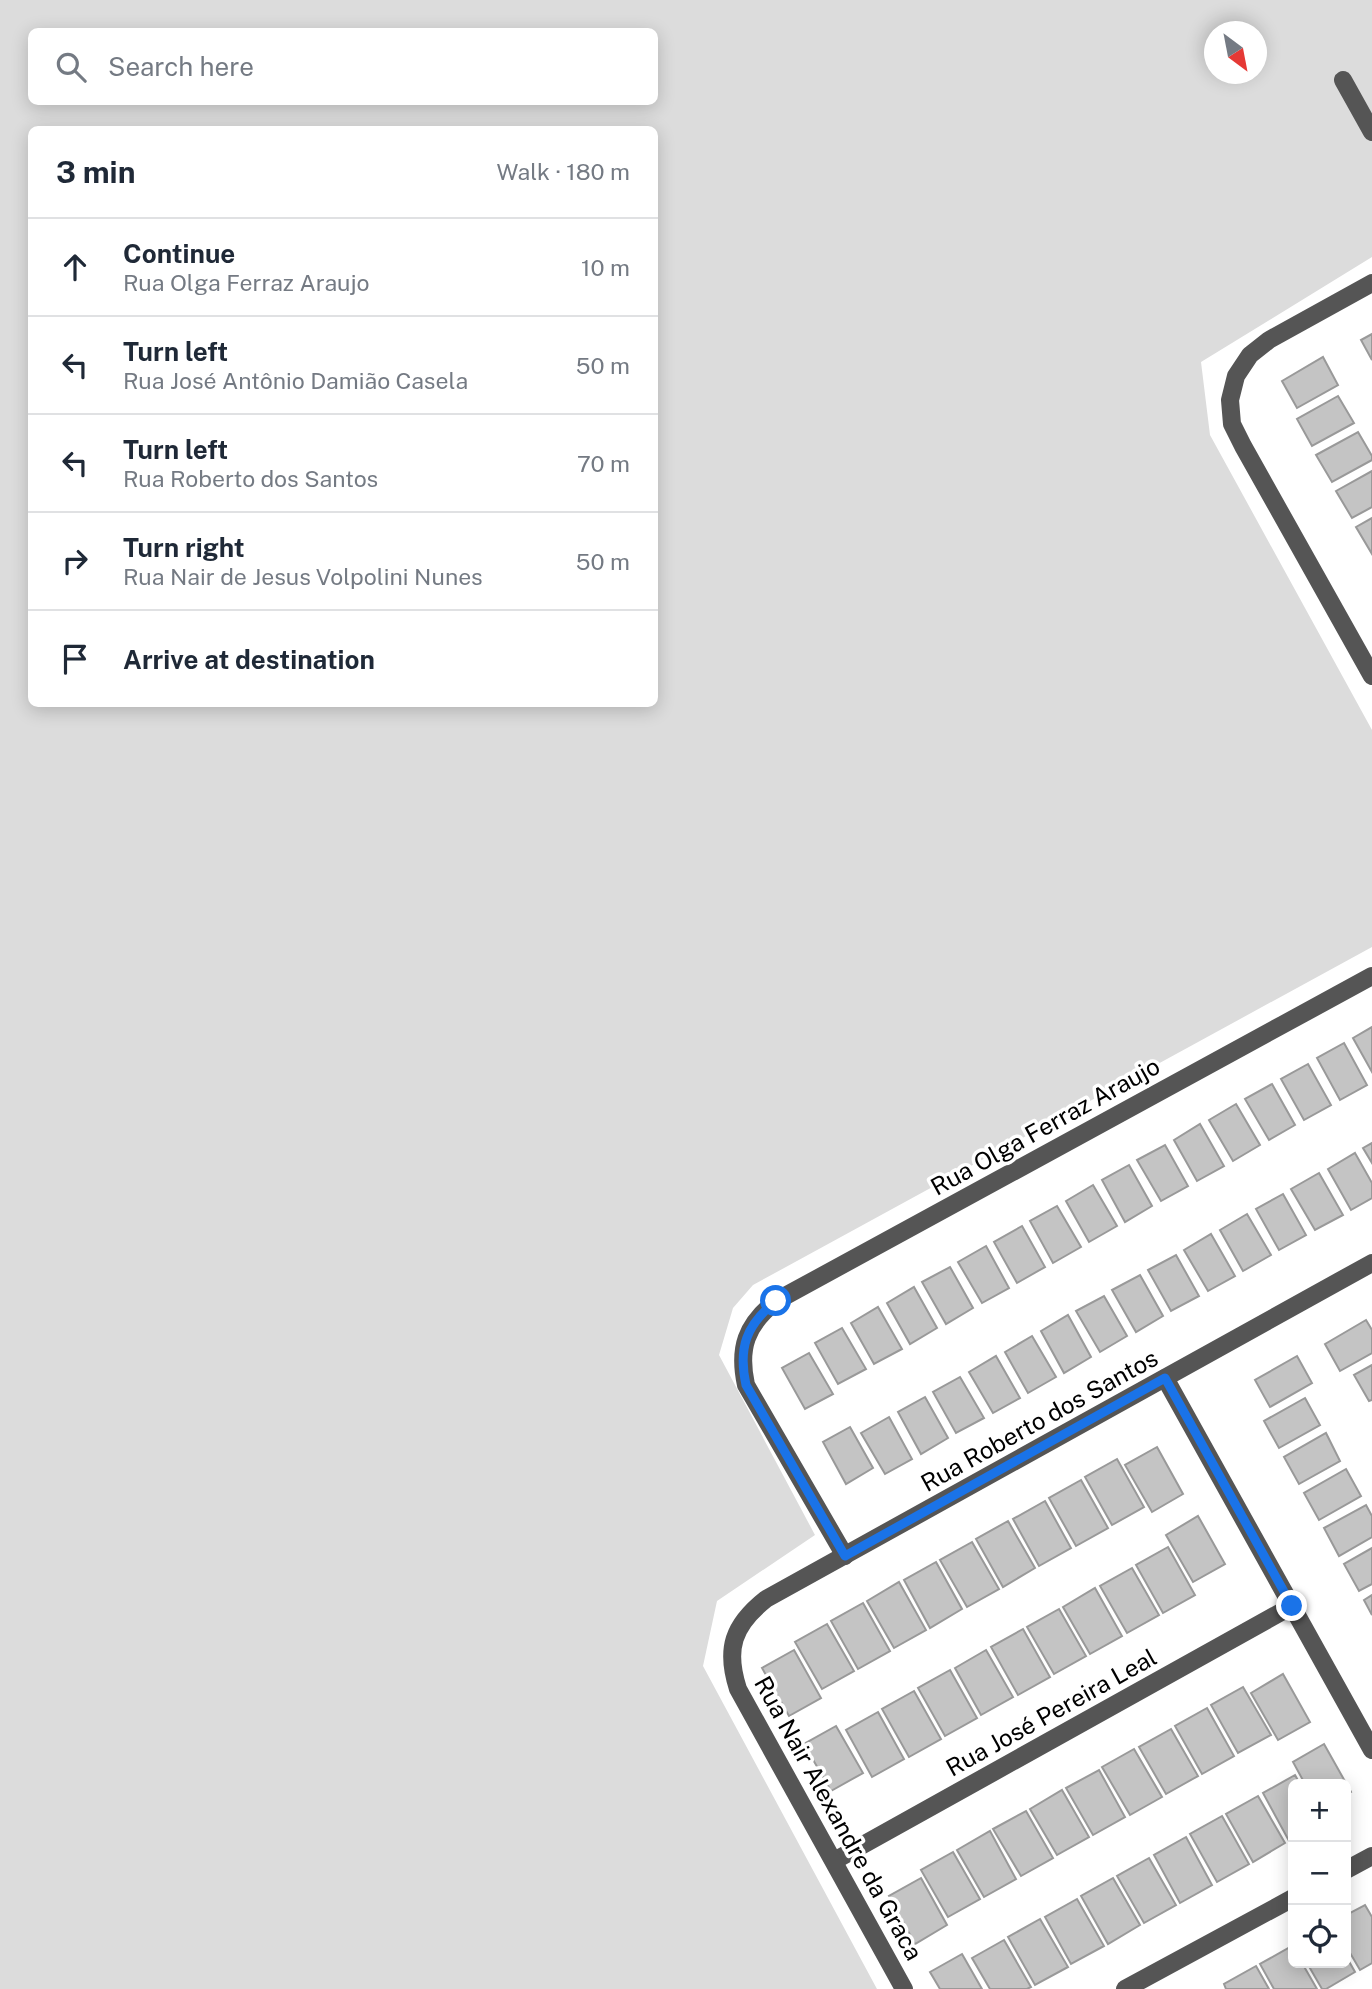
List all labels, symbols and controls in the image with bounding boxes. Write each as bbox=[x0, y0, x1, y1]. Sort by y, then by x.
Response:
north arrow bbox=[1204, 21, 1267, 84]
search box bbox=[28, 28, 658, 105]
icon: search bbox=[52, 48, 90, 86]
text: Search here bbox=[108, 51, 254, 82]
text: 3 min bbox=[56, 154, 135, 190]
text: Walk · 180 m bbox=[497, 158, 630, 185]
text: Continue bbox=[123, 238, 235, 269]
icon: ahead bbox=[56, 248, 94, 286]
text: 10 m bbox=[581, 254, 630, 281]
text: Rua Olga Ferraz Araujo bbox=[123, 269, 370, 296]
text: Turn left bbox=[123, 336, 228, 367]
icon: left bbox=[56, 346, 94, 384]
text: 50 m bbox=[576, 352, 630, 379]
text: Rua José Antônio Damião Casela bbox=[123, 367, 468, 394]
text: Turn left bbox=[123, 434, 228, 465]
icon: left bbox=[56, 444, 94, 482]
text: 70 m bbox=[577, 450, 630, 477]
text: Rua Roberto dos Santos bbox=[123, 465, 378, 492]
text: Turn right bbox=[123, 532, 245, 563]
icon: right bbox=[56, 542, 94, 580]
text: 50 m bbox=[576, 548, 630, 575]
text: Rua Nair de Jesus Volpolini Nunes bbox=[123, 563, 483, 590]
icon: arrive bbox=[56, 640, 94, 678]
text: Arrive at destination bbox=[123, 644, 375, 675]
street label: Rua Olga Ferraz Araujo bbox=[926, 1051, 1164, 1201]
route start bbox=[760, 1285, 791, 1316]
street label: Rua Roberto dos Santos bbox=[916, 1343, 1162, 1497]
route end bbox=[1276, 1590, 1307, 1621]
street label: Rua José Pereira Leal bbox=[941, 1642, 1161, 1782]
street label: Rua Nair Alexandre da Graca bbox=[749, 1671, 929, 1965]
map controls bbox=[1288, 1779, 1351, 1968]
button: + bbox=[1288, 1779, 1351, 1842]
button: − bbox=[1288, 1842, 1351, 1905]
button: locate bbox=[1288, 1905, 1351, 1968]

